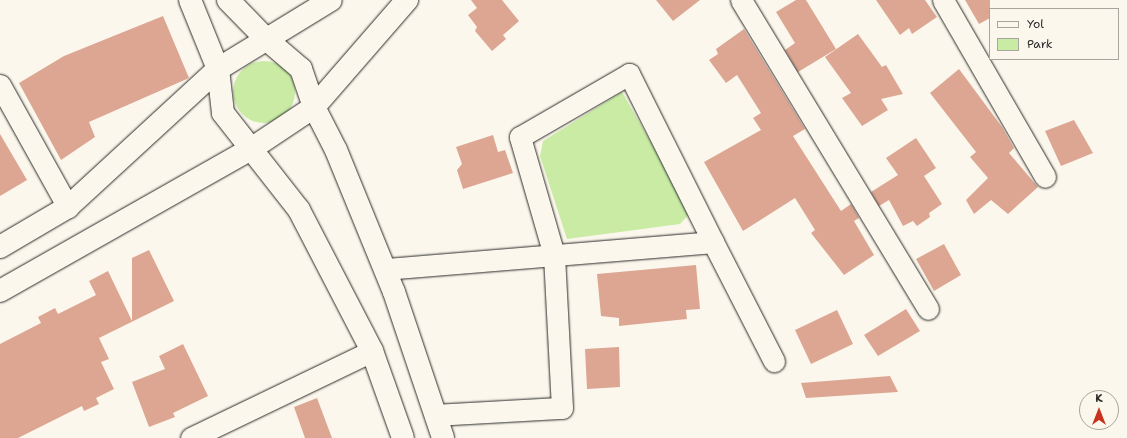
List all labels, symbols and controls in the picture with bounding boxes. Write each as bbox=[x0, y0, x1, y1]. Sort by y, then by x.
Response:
legend bbox=[989, 8, 1119, 60]
text: Yol bbox=[1027, 16, 1044, 32]
text: Park bbox=[1027, 36, 1053, 52]
north arrow bbox=[1079, 390, 1119, 430]
text: K bbox=[1095, 391, 1103, 406]

